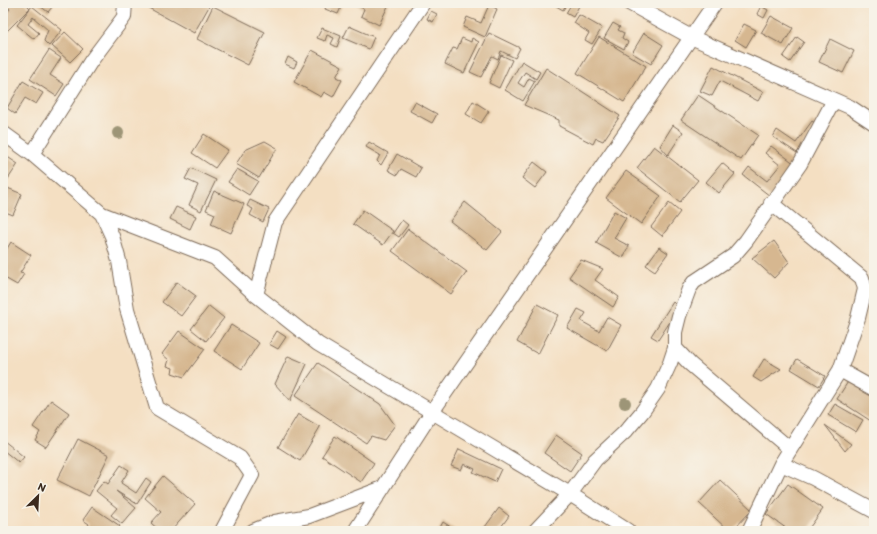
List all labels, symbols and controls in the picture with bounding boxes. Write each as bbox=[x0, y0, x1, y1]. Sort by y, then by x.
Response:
north arrow bbox=[18, 476, 58, 516]
text: N bbox=[36, 480, 48, 495]

